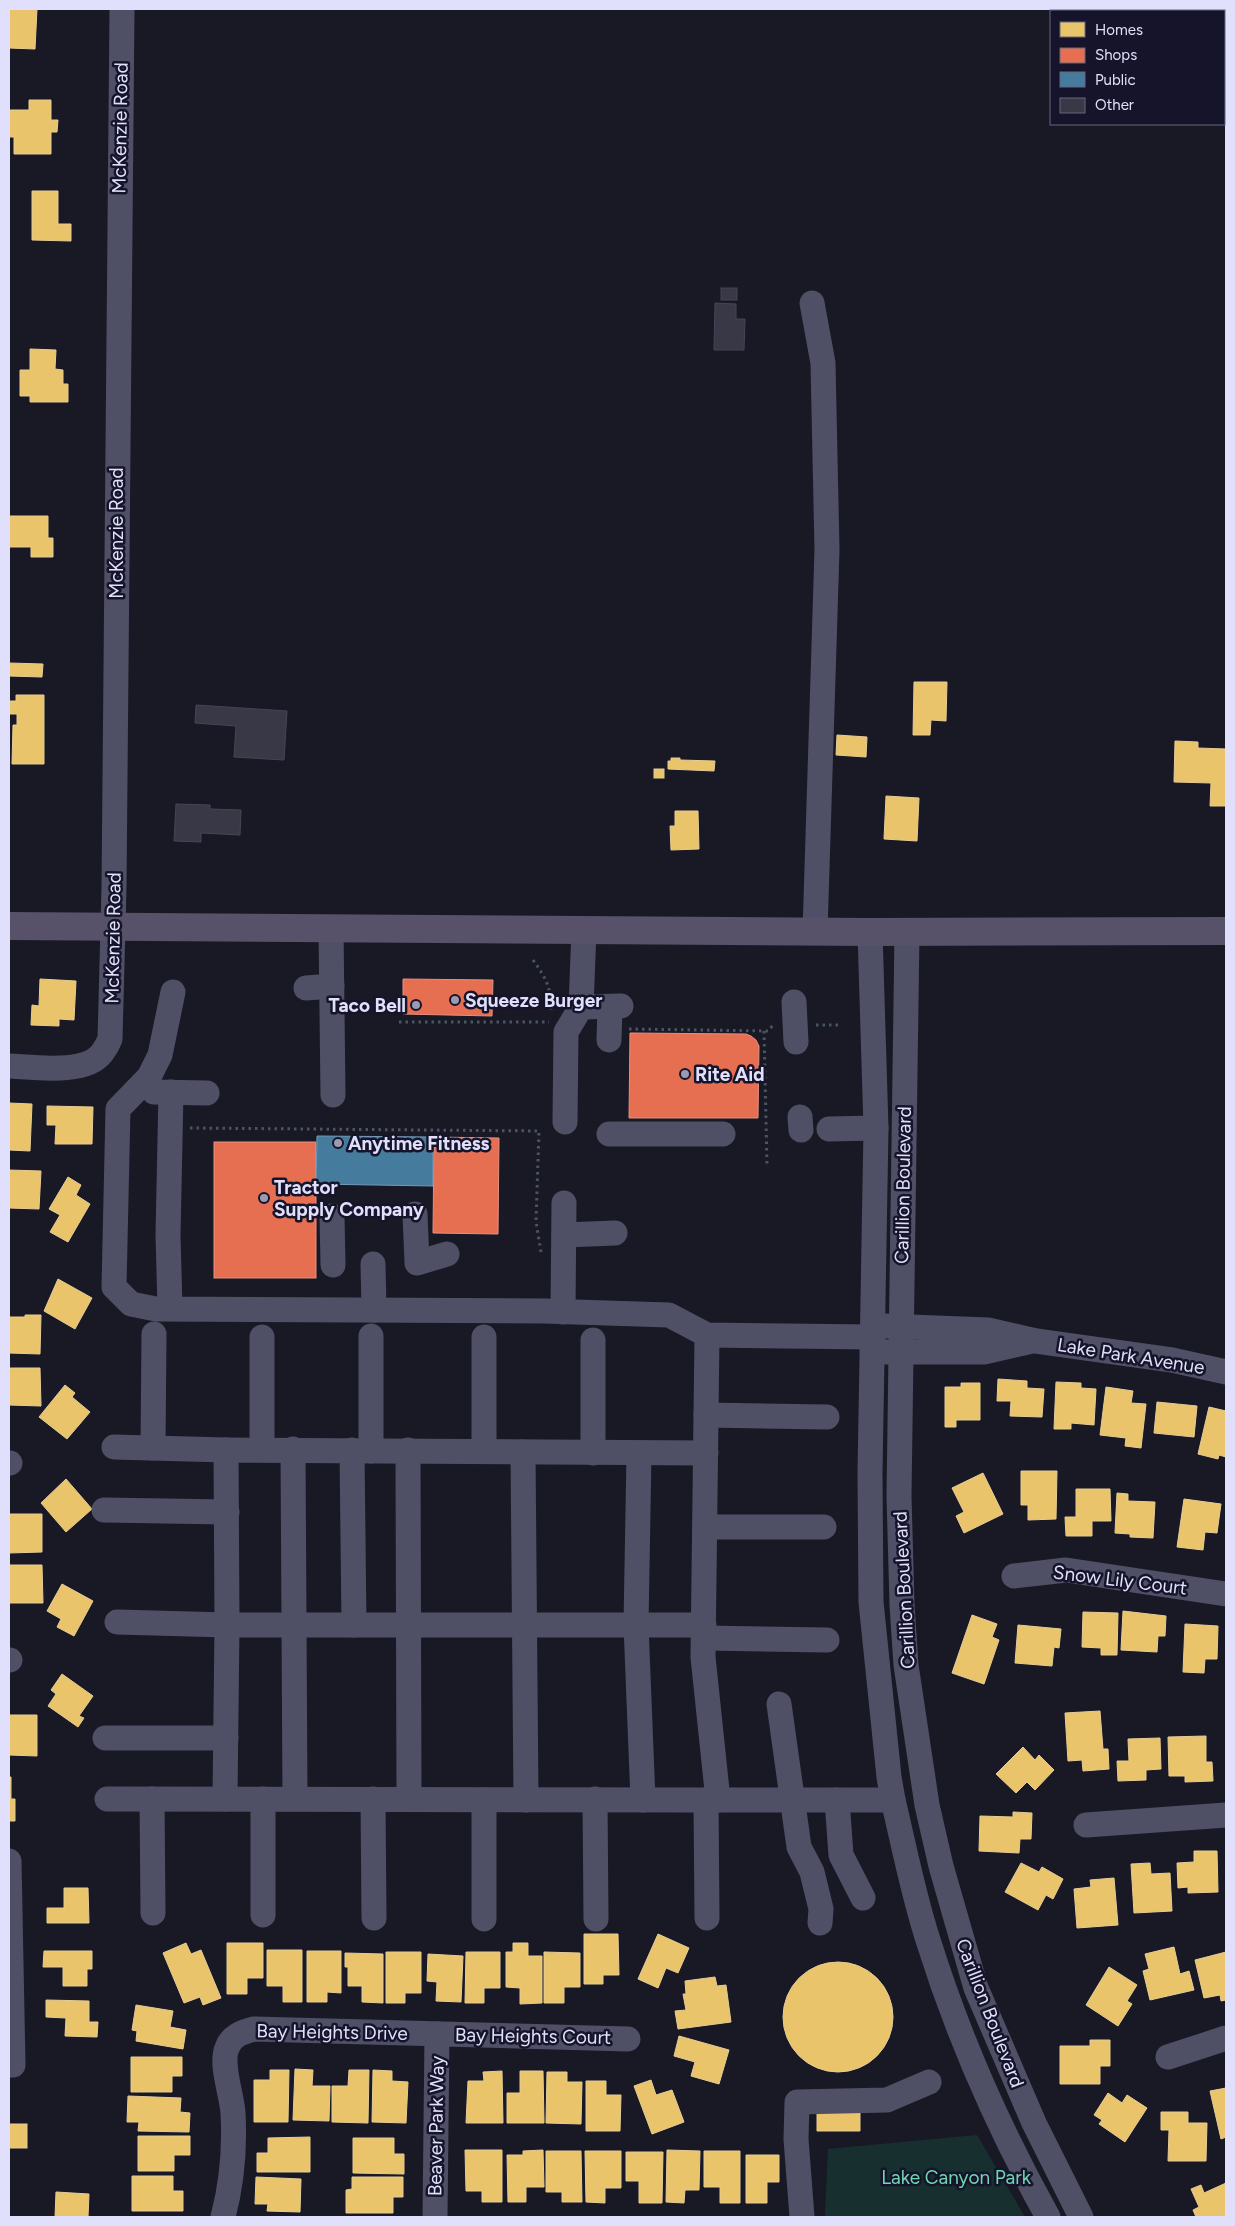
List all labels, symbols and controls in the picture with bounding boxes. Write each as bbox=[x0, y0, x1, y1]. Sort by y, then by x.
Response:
legend bbox=[1050, 10, 1225, 125]
text: Homes bbox=[1095, 21, 1143, 39]
text: Shops bbox=[1095, 46, 1137, 64]
street label: McKenzie Road bbox=[107, 62, 133, 194]
text: Public bbox=[1095, 71, 1136, 89]
text: Other bbox=[1095, 96, 1134, 114]
street label: McKenzie Road bbox=[105, 467, 128, 599]
street label: McKenzie Road bbox=[100, 872, 126, 1004]
place label: Squeeze Burger bbox=[465, 989, 603, 1012]
place label: Taco Bell bbox=[329, 994, 406, 1017]
marker: Squeeze Burger bbox=[449, 994, 461, 1006]
marker: Taco Bell bbox=[410, 999, 422, 1011]
place label: Rite Aid bbox=[695, 1063, 765, 1086]
marker: Rite Aid bbox=[679, 1068, 691, 1080]
street label: Carillion Boulevard bbox=[890, 1106, 916, 1264]
place label: Anytime Fitness bbox=[348, 1132, 490, 1155]
marker: Anytime Fitness bbox=[332, 1137, 344, 1149]
place label: Tractor Supply Company bbox=[274, 1176, 424, 1221]
marker: Tractor Supply Company bbox=[258, 1192, 270, 1204]
street label: Lake Park Avenue bbox=[1056, 1333, 1206, 1379]
street label: Carillion Boulevard bbox=[888, 1511, 920, 1669]
street label: Snow Lily Court bbox=[1052, 1560, 1188, 1600]
street label: Carillion Boulevard bbox=[951, 1935, 1029, 2091]
street label: Bay Heights Drive bbox=[256, 2019, 408, 2045]
street label: Bay Heights Court bbox=[455, 2023, 611, 2049]
street label: Beaver Park Way bbox=[423, 2056, 449, 2196]
park label: Lake Canyon Park bbox=[881, 2166, 1032, 2189]

